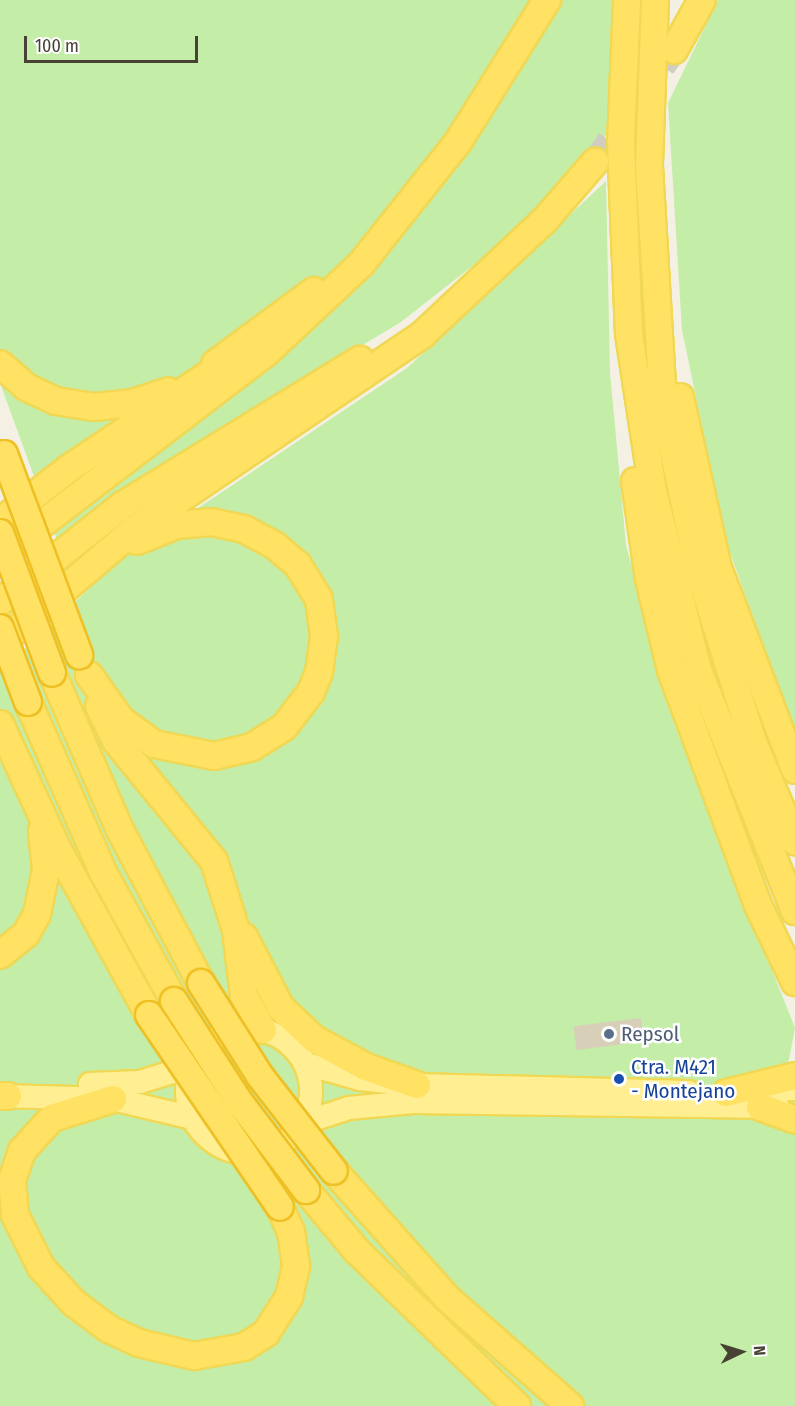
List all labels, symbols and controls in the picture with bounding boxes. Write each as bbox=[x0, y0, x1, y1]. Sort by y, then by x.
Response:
scale bar bbox=[27, 24, 201, 62]
text: 100 m bbox=[35, 35, 79, 57]
place label: Repsol bbox=[621, 1021, 679, 1047]
marker: Repsol bbox=[602, 1027, 616, 1041]
place label: Ctra. M421 - Montejano bbox=[631, 1054, 735, 1104]
marker: Ctra. M421 - Montejano bbox=[612, 1072, 626, 1086]
north arrow bbox=[711, 1322, 771, 1382]
text: N bbox=[750, 1345, 769, 1356]

